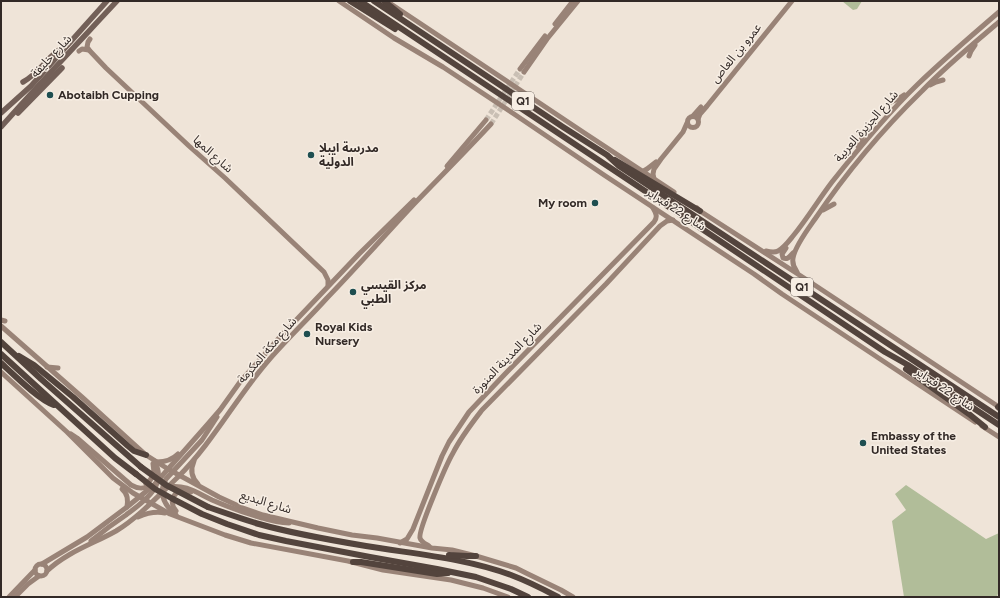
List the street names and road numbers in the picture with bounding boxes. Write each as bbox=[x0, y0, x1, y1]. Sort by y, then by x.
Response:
street label: عمرو بن العاص bbox=[708, 20, 764, 86]
street label: شارع خليفة bbox=[28, 32, 76, 82]
street label: شارع الجزيرة العربية bbox=[831, 87, 902, 166]
road number: Q1 bbox=[512, 92, 534, 110]
street label: شارع المها bbox=[189, 132, 236, 177]
street label: شارع 22 فبراير bbox=[642, 184, 708, 235]
road number: Q1 bbox=[791, 278, 813, 296]
street label: شارع مكة المكرمة bbox=[235, 314, 301, 387]
street label: شارع المدينة المنورة bbox=[469, 319, 546, 398]
street label: شارع 22 فبراير bbox=[911, 364, 977, 415]
street label: شارع البديع bbox=[238, 488, 293, 518]

